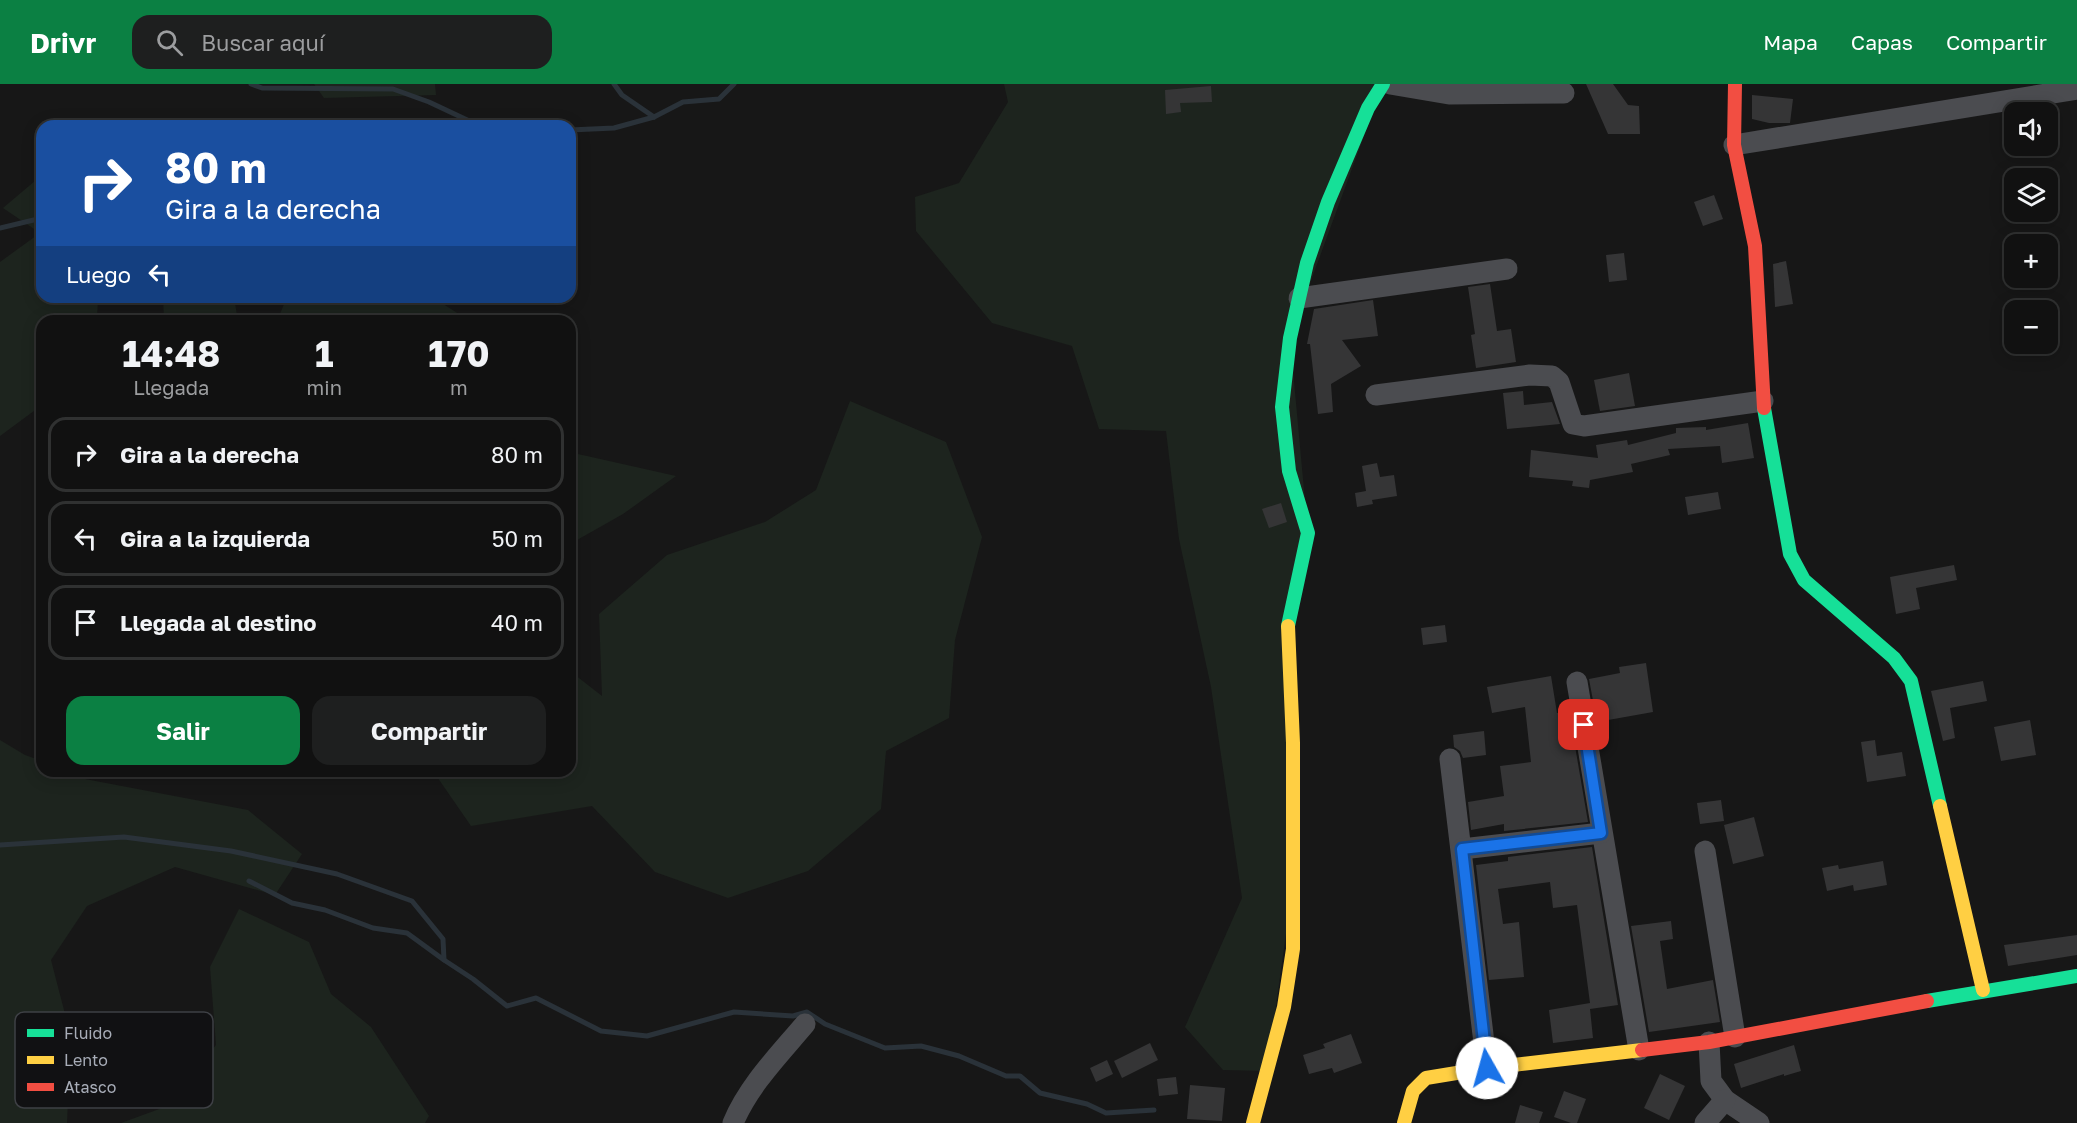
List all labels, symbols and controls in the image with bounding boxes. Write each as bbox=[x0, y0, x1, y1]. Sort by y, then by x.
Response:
search box bbox=[132, 15, 552, 69]
text: Drivr bbox=[30, 26, 96, 59]
icon: search bbox=[153, 26, 186, 59]
text: Buscar aquí bbox=[201, 29, 325, 56]
text: Mapa bbox=[1763, 29, 1818, 55]
text: Capas bbox=[1851, 29, 1913, 55]
text: Compartir bbox=[1946, 29, 2047, 55]
map controls bbox=[2004, 102, 2058, 354]
button: sound bbox=[2004, 102, 2058, 156]
text: 80 m bbox=[165, 142, 266, 192]
icon: right bbox=[66, 144, 144, 222]
button: layers bbox=[2004, 168, 2058, 222]
text: Gira a la derecha bbox=[165, 193, 381, 225]
button: + bbox=[2004, 234, 2058, 288]
icon: left bbox=[143, 258, 176, 291]
text: Luego bbox=[66, 261, 131, 288]
button: − bbox=[2004, 300, 2058, 354]
text: 14:48 bbox=[122, 332, 220, 375]
text: 1 bbox=[315, 332, 334, 375]
text: 170 bbox=[428, 332, 490, 375]
text: Llegada bbox=[133, 375, 209, 399]
text: min bbox=[307, 375, 342, 399]
text: m bbox=[450, 375, 468, 399]
icon: right bbox=[69, 438, 102, 471]
text: Gira a la derecha bbox=[120, 441, 299, 468]
text: 80 m bbox=[491, 441, 543, 468]
icon: left bbox=[69, 522, 102, 555]
text: Gira a la izquierda bbox=[120, 525, 310, 552]
text: 50 m bbox=[492, 525, 543, 552]
icon: arrive bbox=[69, 606, 102, 639]
text: Llegada al destino bbox=[120, 609, 317, 636]
text: 40 m bbox=[491, 609, 543, 636]
button: Salir bbox=[66, 696, 300, 765]
button: Compartir bbox=[312, 696, 546, 765]
pin bbox=[1558, 699, 1609, 750]
icon: arrive bbox=[1567, 708, 1600, 741]
legend bbox=[15, 1012, 213, 1108]
text: Fluido bbox=[64, 1023, 112, 1043]
position arrow bbox=[1455, 1036, 1519, 1100]
text: Lento bbox=[64, 1050, 108, 1070]
text: Atasco bbox=[64, 1077, 116, 1097]

